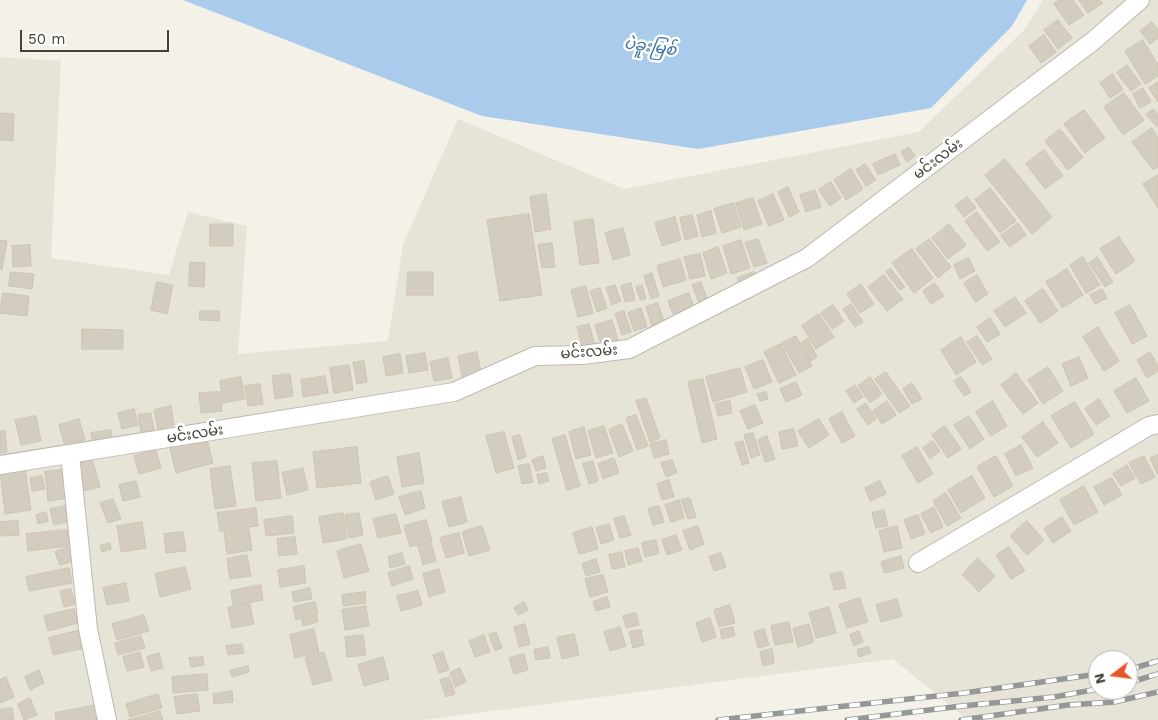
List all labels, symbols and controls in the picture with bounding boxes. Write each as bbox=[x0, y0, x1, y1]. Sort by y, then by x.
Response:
scale bar bbox=[22, 20, 171, 52]
text: 50 m bbox=[28, 30, 65, 48]
water label: ပဲခူးမြစ် bbox=[623, 34, 677, 60]
street label: မင်းလမ်း bbox=[910, 135, 966, 183]
street label: မင်းလမ်း bbox=[560, 341, 618, 363]
street label: မင်းလမ်း bbox=[165, 421, 225, 447]
north arrow bbox=[1088, 650, 1138, 700]
text: N bbox=[1090, 672, 1109, 686]

